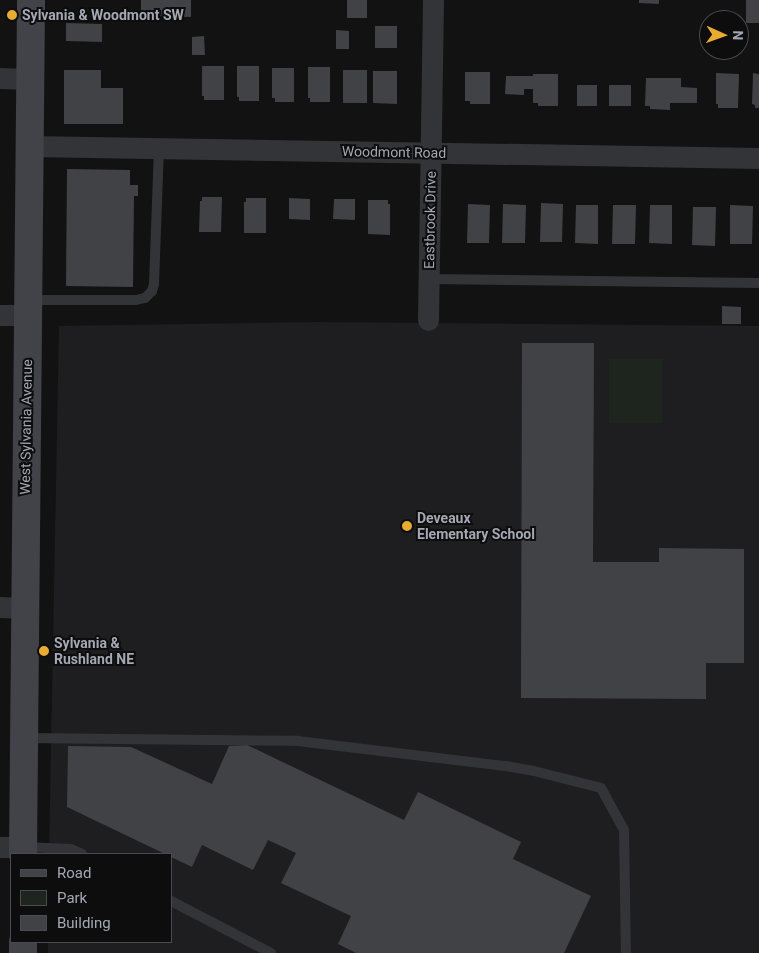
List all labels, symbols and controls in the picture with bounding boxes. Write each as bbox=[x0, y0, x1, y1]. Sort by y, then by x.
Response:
place label: Sylvania & Woodmont SW bbox=[22, 7, 184, 23]
marker: Sylvania & Woodmont SW bbox=[6, 9, 18, 21]
north arrow bbox=[699, 10, 749, 60]
text: N bbox=[730, 30, 746, 41]
street label: Woodmont Road bbox=[342, 143, 446, 161]
street label: Eastbrook Drive bbox=[421, 171, 439, 269]
street label: West Sylvania Avenue bbox=[16, 359, 36, 495]
place label: Deveaux Elementary School bbox=[417, 510, 535, 542]
marker: Deveaux Elementary School bbox=[401, 520, 413, 532]
place label: Sylvania & Rushland NE bbox=[54, 635, 134, 668]
marker: Sylvania & Rushland NE bbox=[38, 645, 50, 657]
legend bbox=[10, 853, 172, 943]
text: Road bbox=[57, 864, 91, 882]
text: Park bbox=[57, 889, 87, 907]
text: Building bbox=[57, 914, 111, 932]

